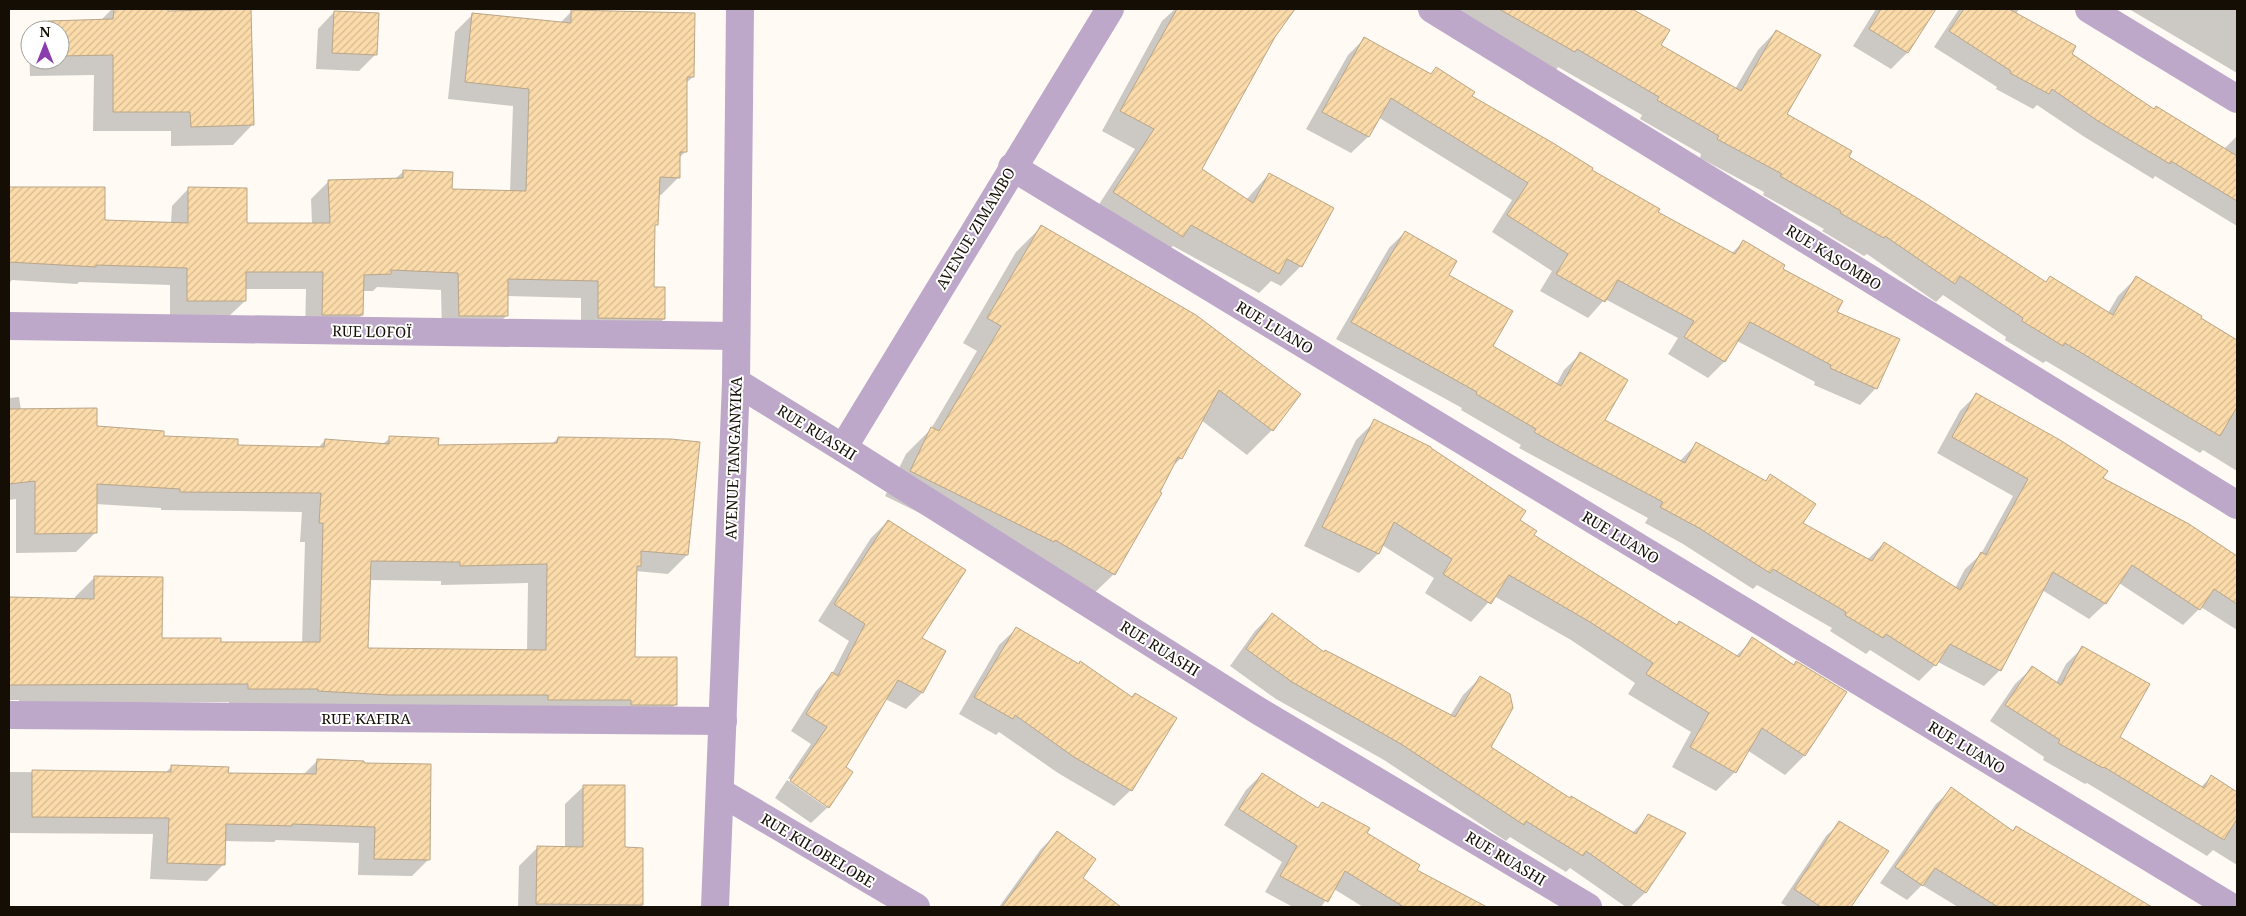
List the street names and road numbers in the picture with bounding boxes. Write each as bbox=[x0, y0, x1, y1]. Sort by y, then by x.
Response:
street label: AVENUE ZIMAMBO bbox=[931, 164, 1019, 292]
street label: RUE KASOMBO bbox=[1782, 220, 1886, 294]
street label: RUE LUANO bbox=[1233, 296, 1317, 358]
street label: RUE LOFOÏ bbox=[332, 320, 412, 342]
street label: AVENUE TANGANYIKA bbox=[720, 376, 746, 540]
street label: RUE RUASHI bbox=[774, 400, 860, 464]
street label: RUE LUANO bbox=[1579, 506, 1663, 568]
street label: RUE RUASHI bbox=[1117, 616, 1203, 680]
street label: RUE KAFIRA bbox=[321, 708, 411, 728]
street label: RUE LUANO bbox=[1925, 716, 2009, 778]
street label: RUE KILOBELOBE bbox=[758, 808, 878, 892]
street label: RUE RUASHI bbox=[1462, 826, 1550, 890]

